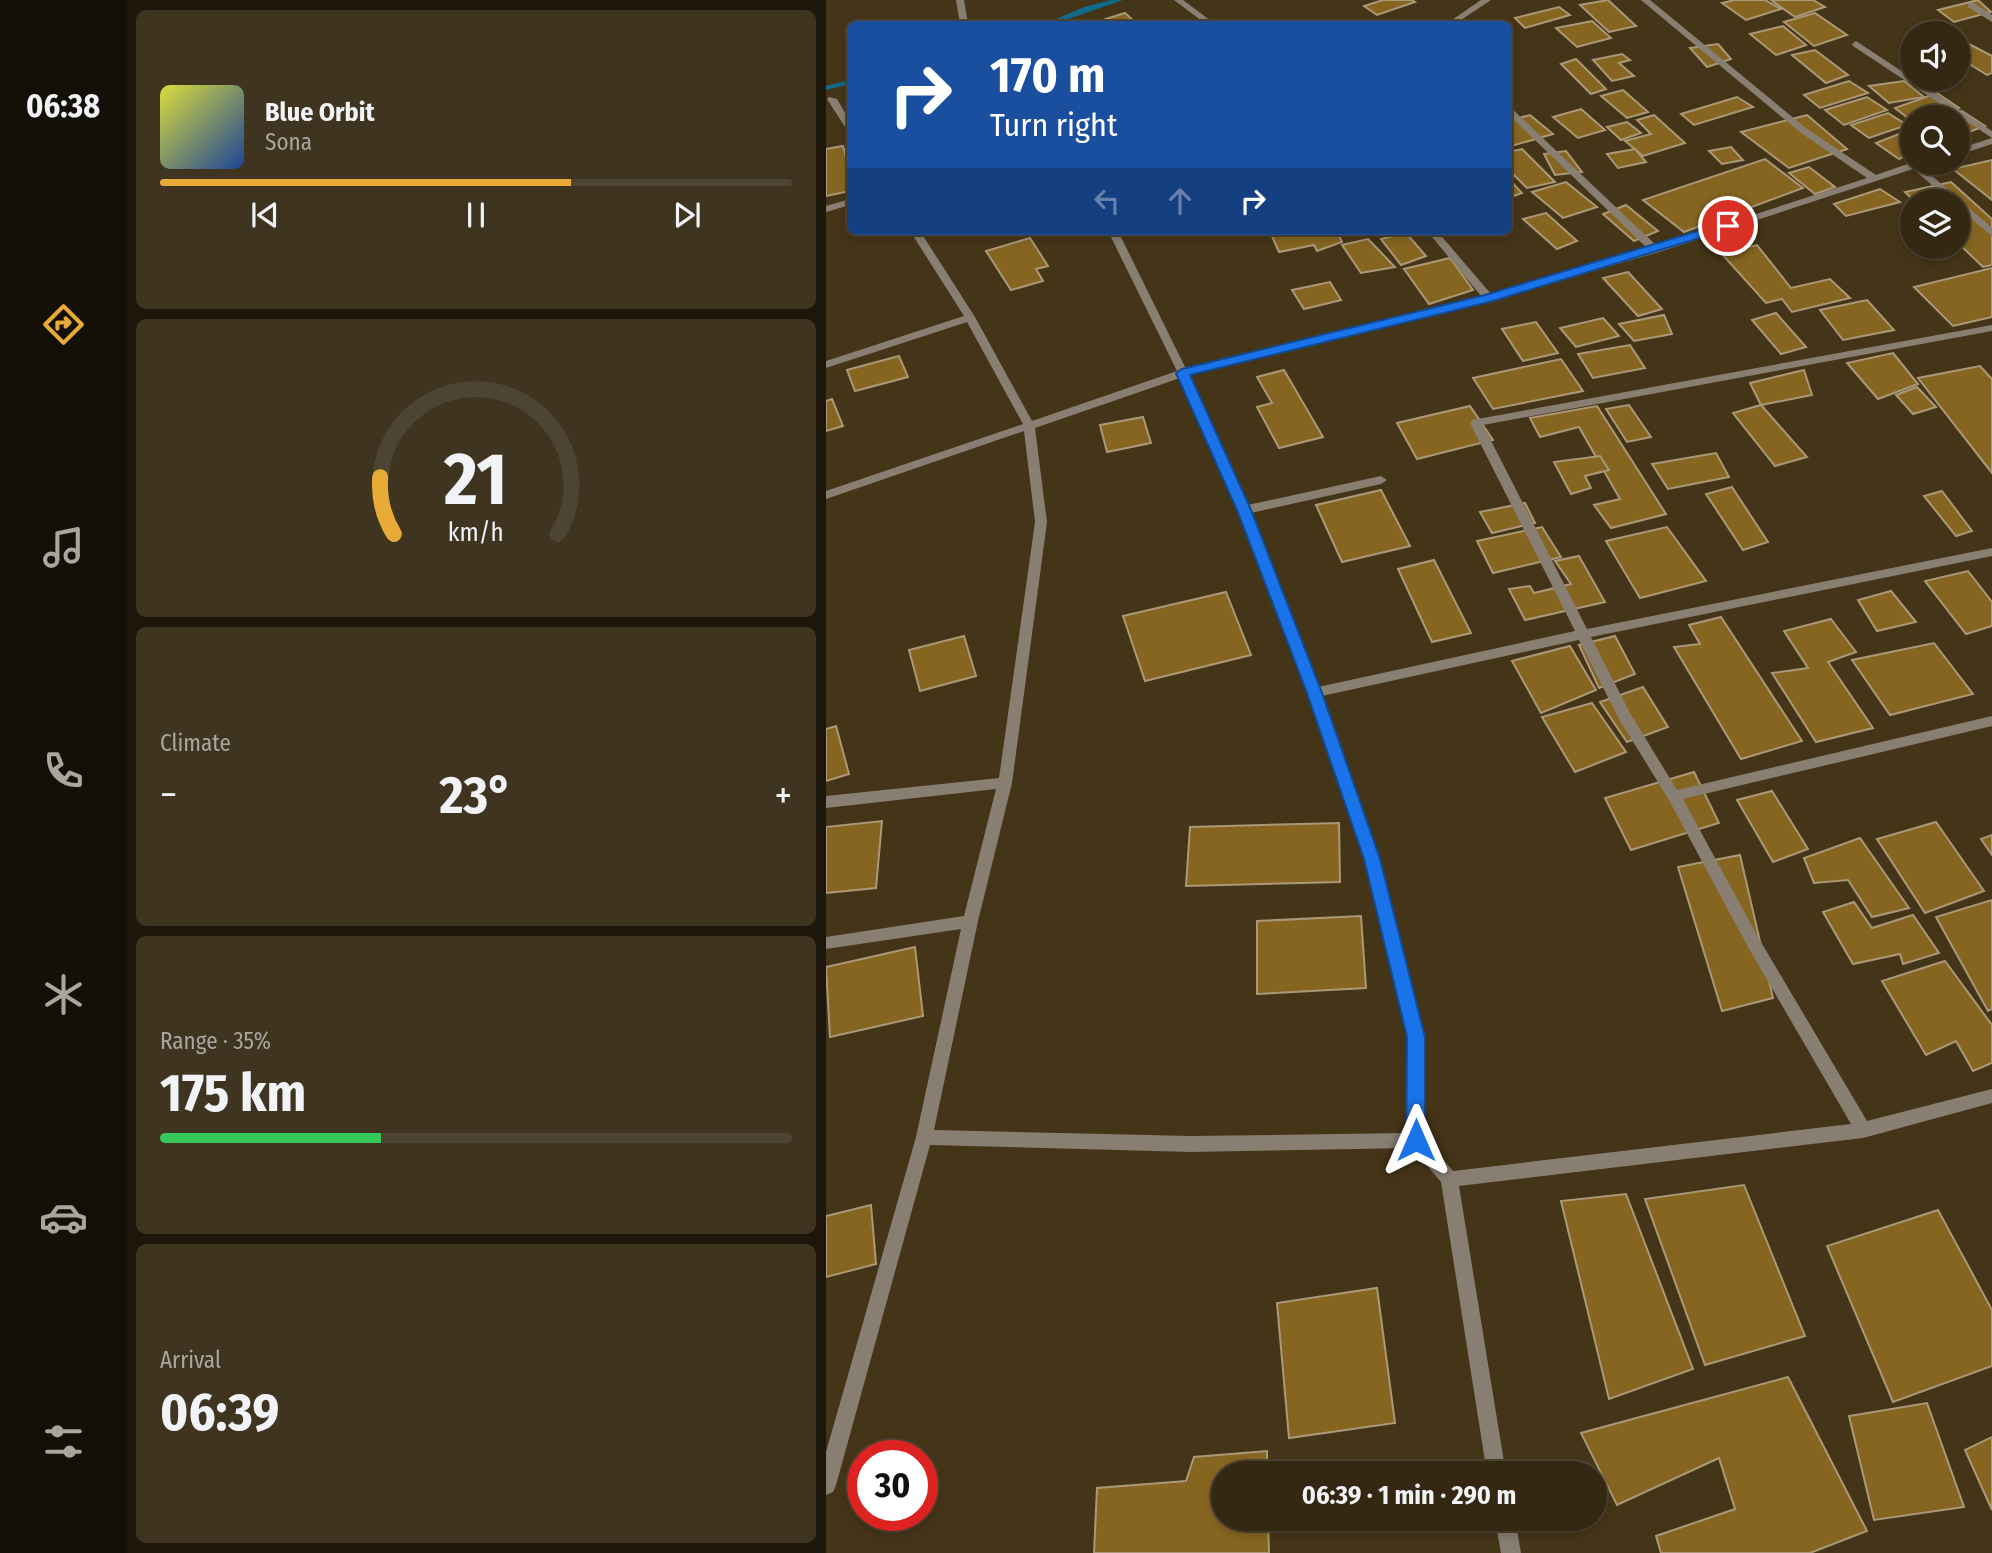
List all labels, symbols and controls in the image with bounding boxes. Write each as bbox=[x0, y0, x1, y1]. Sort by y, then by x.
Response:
map controls bbox=[1900, 21, 1970, 259]
button: sound bbox=[1900, 21, 1970, 91]
text: 170 m bbox=[990, 46, 1106, 105]
icon: right bbox=[875, 49, 966, 140]
text: 06:38 bbox=[26, 87, 100, 125]
text: Blue Orbit bbox=[265, 97, 375, 128]
button: search bbox=[1900, 105, 1970, 175]
text: Turn right bbox=[990, 106, 1117, 144]
text: Sona bbox=[265, 128, 312, 156]
icon: left bbox=[1088, 182, 1126, 220]
icon: ahead bbox=[1161, 182, 1199, 220]
icon: right bbox=[1234, 182, 1272, 220]
button: layers bbox=[1900, 189, 1970, 259]
icon: previous bbox=[246, 196, 284, 234]
icon: pause bbox=[457, 196, 495, 234]
icon: next bbox=[668, 196, 706, 234]
pin bbox=[1698, 196, 1758, 256]
icon: arrive bbox=[1709, 207, 1747, 245]
icon: directions bbox=[39, 300, 88, 349]
text: 21 bbox=[443, 436, 508, 523]
text: km/h bbox=[448, 518, 504, 548]
icon: music bbox=[39, 523, 88, 572]
text: Climate bbox=[160, 729, 231, 757]
icon: phone bbox=[39, 746, 88, 795]
text: 23° bbox=[439, 764, 512, 827]
text: − bbox=[160, 772, 177, 818]
text: + bbox=[775, 772, 792, 818]
icon: climate bbox=[39, 970, 88, 1019]
text: Range · 35% bbox=[160, 1027, 271, 1055]
text: 175 km bbox=[160, 1062, 306, 1125]
position arrow bbox=[1379, 1103, 1453, 1177]
icon: car bbox=[39, 1193, 88, 1242]
text: Arrival bbox=[160, 1346, 221, 1374]
text: 06:39 bbox=[160, 1381, 279, 1444]
icon: filters bbox=[39, 1417, 88, 1466]
speed limit sign: 30 bbox=[847, 1440, 938, 1531]
text: 06:39 · 1 min · 290 m bbox=[1302, 1480, 1516, 1511]

